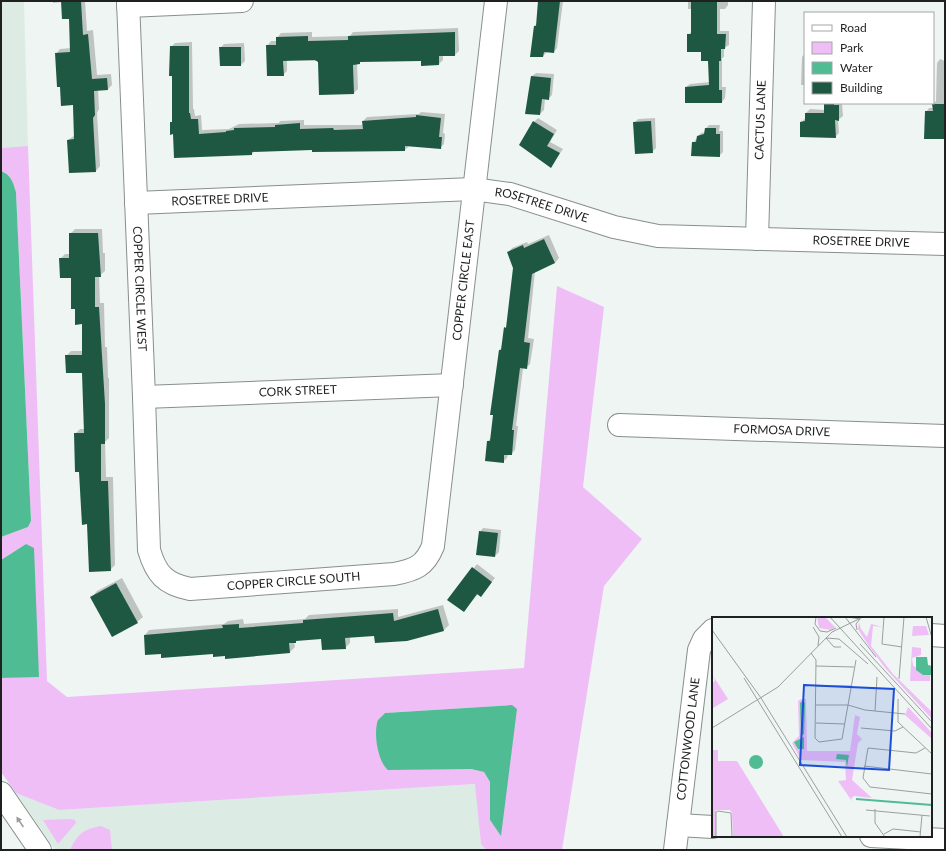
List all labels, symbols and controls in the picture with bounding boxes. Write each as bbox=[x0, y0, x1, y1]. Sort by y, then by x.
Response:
legend bbox=[804, 12, 934, 104]
text: Road bbox=[840, 20, 867, 35]
text: Park bbox=[840, 40, 864, 55]
text: Water bbox=[840, 60, 873, 75]
street label: CACTUS LANE bbox=[751, 80, 769, 160]
text: Building bbox=[840, 80, 883, 95]
street label: ROSETREE DRIVE bbox=[494, 184, 591, 225]
street label: ROSETREE DRIVE bbox=[171, 190, 269, 209]
street label: COPPER CIRCLE EAST bbox=[449, 219, 478, 341]
street label: COPPER CIRCLE WEST bbox=[130, 226, 150, 352]
street label: ROSETREE DRIVE bbox=[813, 232, 910, 250]
street label: CORK STREET bbox=[259, 381, 337, 400]
street label: FORMOSA DRIVE bbox=[733, 421, 831, 439]
street label: COPPER CIRCLE SOUTH bbox=[226, 568, 361, 593]
inset map bbox=[712, 617, 932, 837]
street label: COTTONWOOD LANE bbox=[673, 676, 703, 801]
one-way arrow bbox=[16, 816, 24, 827]

